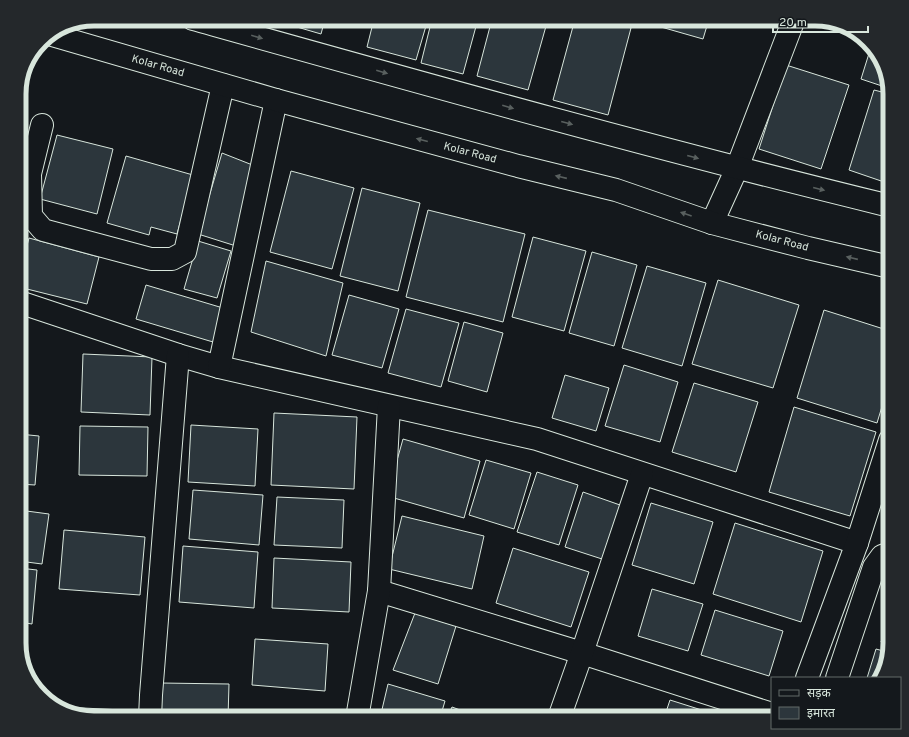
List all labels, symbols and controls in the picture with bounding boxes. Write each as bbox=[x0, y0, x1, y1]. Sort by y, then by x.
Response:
scale bar bbox=[773, 8, 868, 34]
text: 20 m bbox=[779, 15, 807, 31]
one-way arrow bbox=[251, 34, 263, 40]
street label: Kolar Road bbox=[130, 52, 186, 80]
one-way arrow bbox=[377, 69, 389, 75]
one-way arrow bbox=[502, 104, 514, 110]
one-way arrow bbox=[561, 121, 574, 127]
one-way arrow bbox=[416, 137, 428, 143]
street label: Kolar Road bbox=[442, 139, 498, 167]
one-way arrow bbox=[687, 154, 699, 160]
one-way arrow bbox=[555, 173, 568, 179]
one-way arrow bbox=[813, 186, 825, 192]
one-way arrow bbox=[679, 211, 691, 217]
street label: Kolar Road bbox=[754, 227, 810, 255]
one-way arrow bbox=[846, 255, 858, 261]
legend bbox=[771, 677, 901, 729]
text: सड़क bbox=[807, 686, 832, 702]
text: इमारत bbox=[807, 706, 836, 722]

